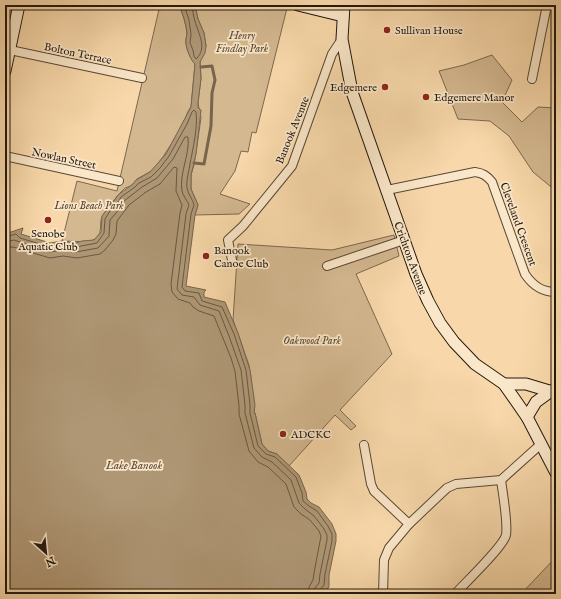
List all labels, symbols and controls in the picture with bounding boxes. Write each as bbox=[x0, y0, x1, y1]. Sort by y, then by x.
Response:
place label: Sullivan House bbox=[395, 24, 463, 38]
marker: Sullivan House bbox=[382, 25, 392, 35]
park label: Henry Findlay Park bbox=[216, 29, 269, 56]
street label: Bolton Terrace bbox=[43, 40, 113, 68]
place label: Edgemere bbox=[330, 81, 377, 95]
marker: Edgemere bbox=[380, 82, 390, 92]
place label: Edgemere Manor bbox=[434, 91, 514, 105]
marker: Edgemere Manor bbox=[421, 92, 431, 102]
street label: Banook Avenue bbox=[273, 95, 313, 166]
street label: Nowlan Street bbox=[30, 145, 98, 173]
street label: Cleveland Crescent bbox=[496, 181, 540, 268]
park label: Lions Beach Park bbox=[53, 199, 124, 213]
marker: Senobe Aquatic Club bbox=[43, 215, 53, 225]
street label: Crichton Avenue bbox=[390, 220, 430, 297]
place label: Senobe Aquatic Club bbox=[17, 227, 78, 254]
place label: Banook Canoe Club bbox=[214, 244, 268, 271]
marker: Banook Canoe Club bbox=[201, 251, 211, 261]
park label: Oakwood Park bbox=[283, 334, 341, 348]
place label: ADCKC bbox=[290, 428, 331, 442]
marker: ADCKC bbox=[278, 429, 288, 439]
water label: Lake Banook bbox=[105, 458, 162, 473]
north arrow bbox=[26, 533, 66, 573]
text: N bbox=[42, 552, 58, 570]

